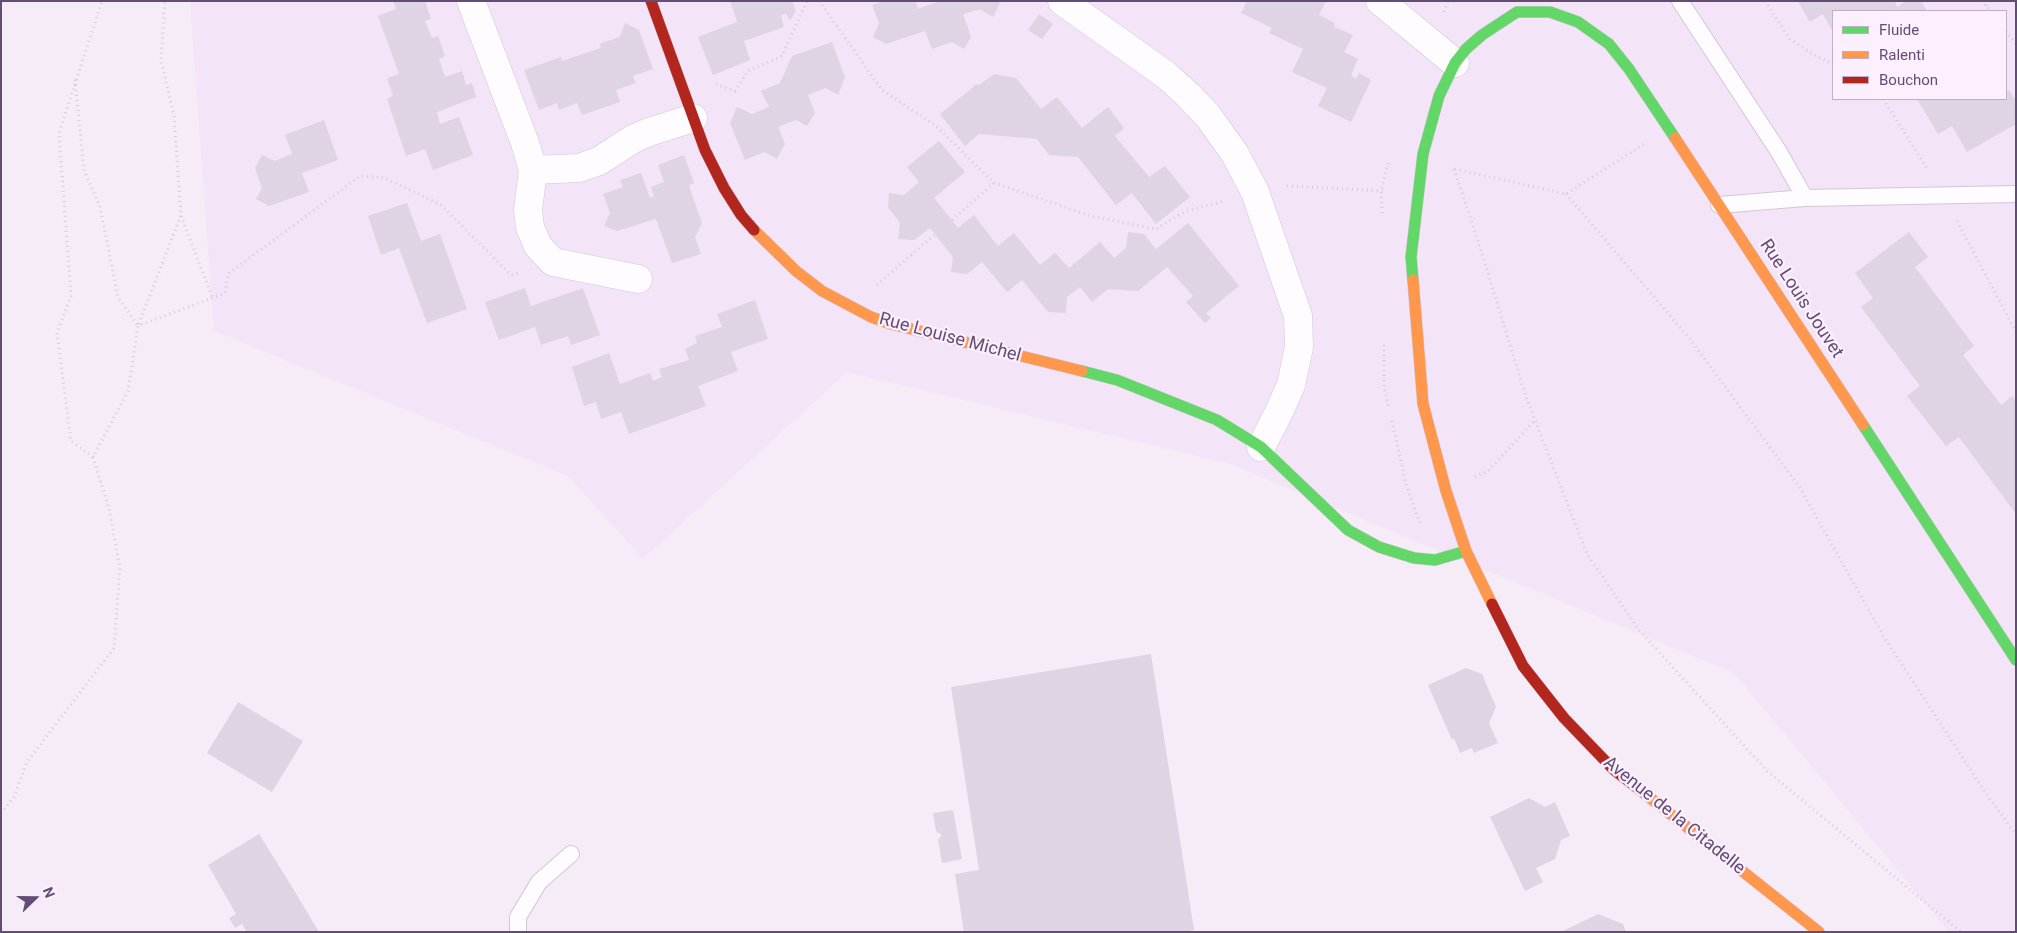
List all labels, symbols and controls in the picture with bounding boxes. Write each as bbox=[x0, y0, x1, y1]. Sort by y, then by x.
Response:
legend bbox=[1832, 10, 2007, 100]
text: Fluide bbox=[1879, 21, 1919, 39]
text: Ralenti bbox=[1879, 46, 1925, 64]
text: Bouchon bbox=[1879, 71, 1938, 89]
street label: Rue Louis Jouvet bbox=[1755, 236, 1847, 362]
street label: Rue Louise Michel bbox=[877, 309, 1023, 367]
street label: Avenue de la Citadelle bbox=[1599, 752, 1749, 880]
north arrow bbox=[10, 873, 60, 923]
text: N bbox=[40, 885, 58, 900]

